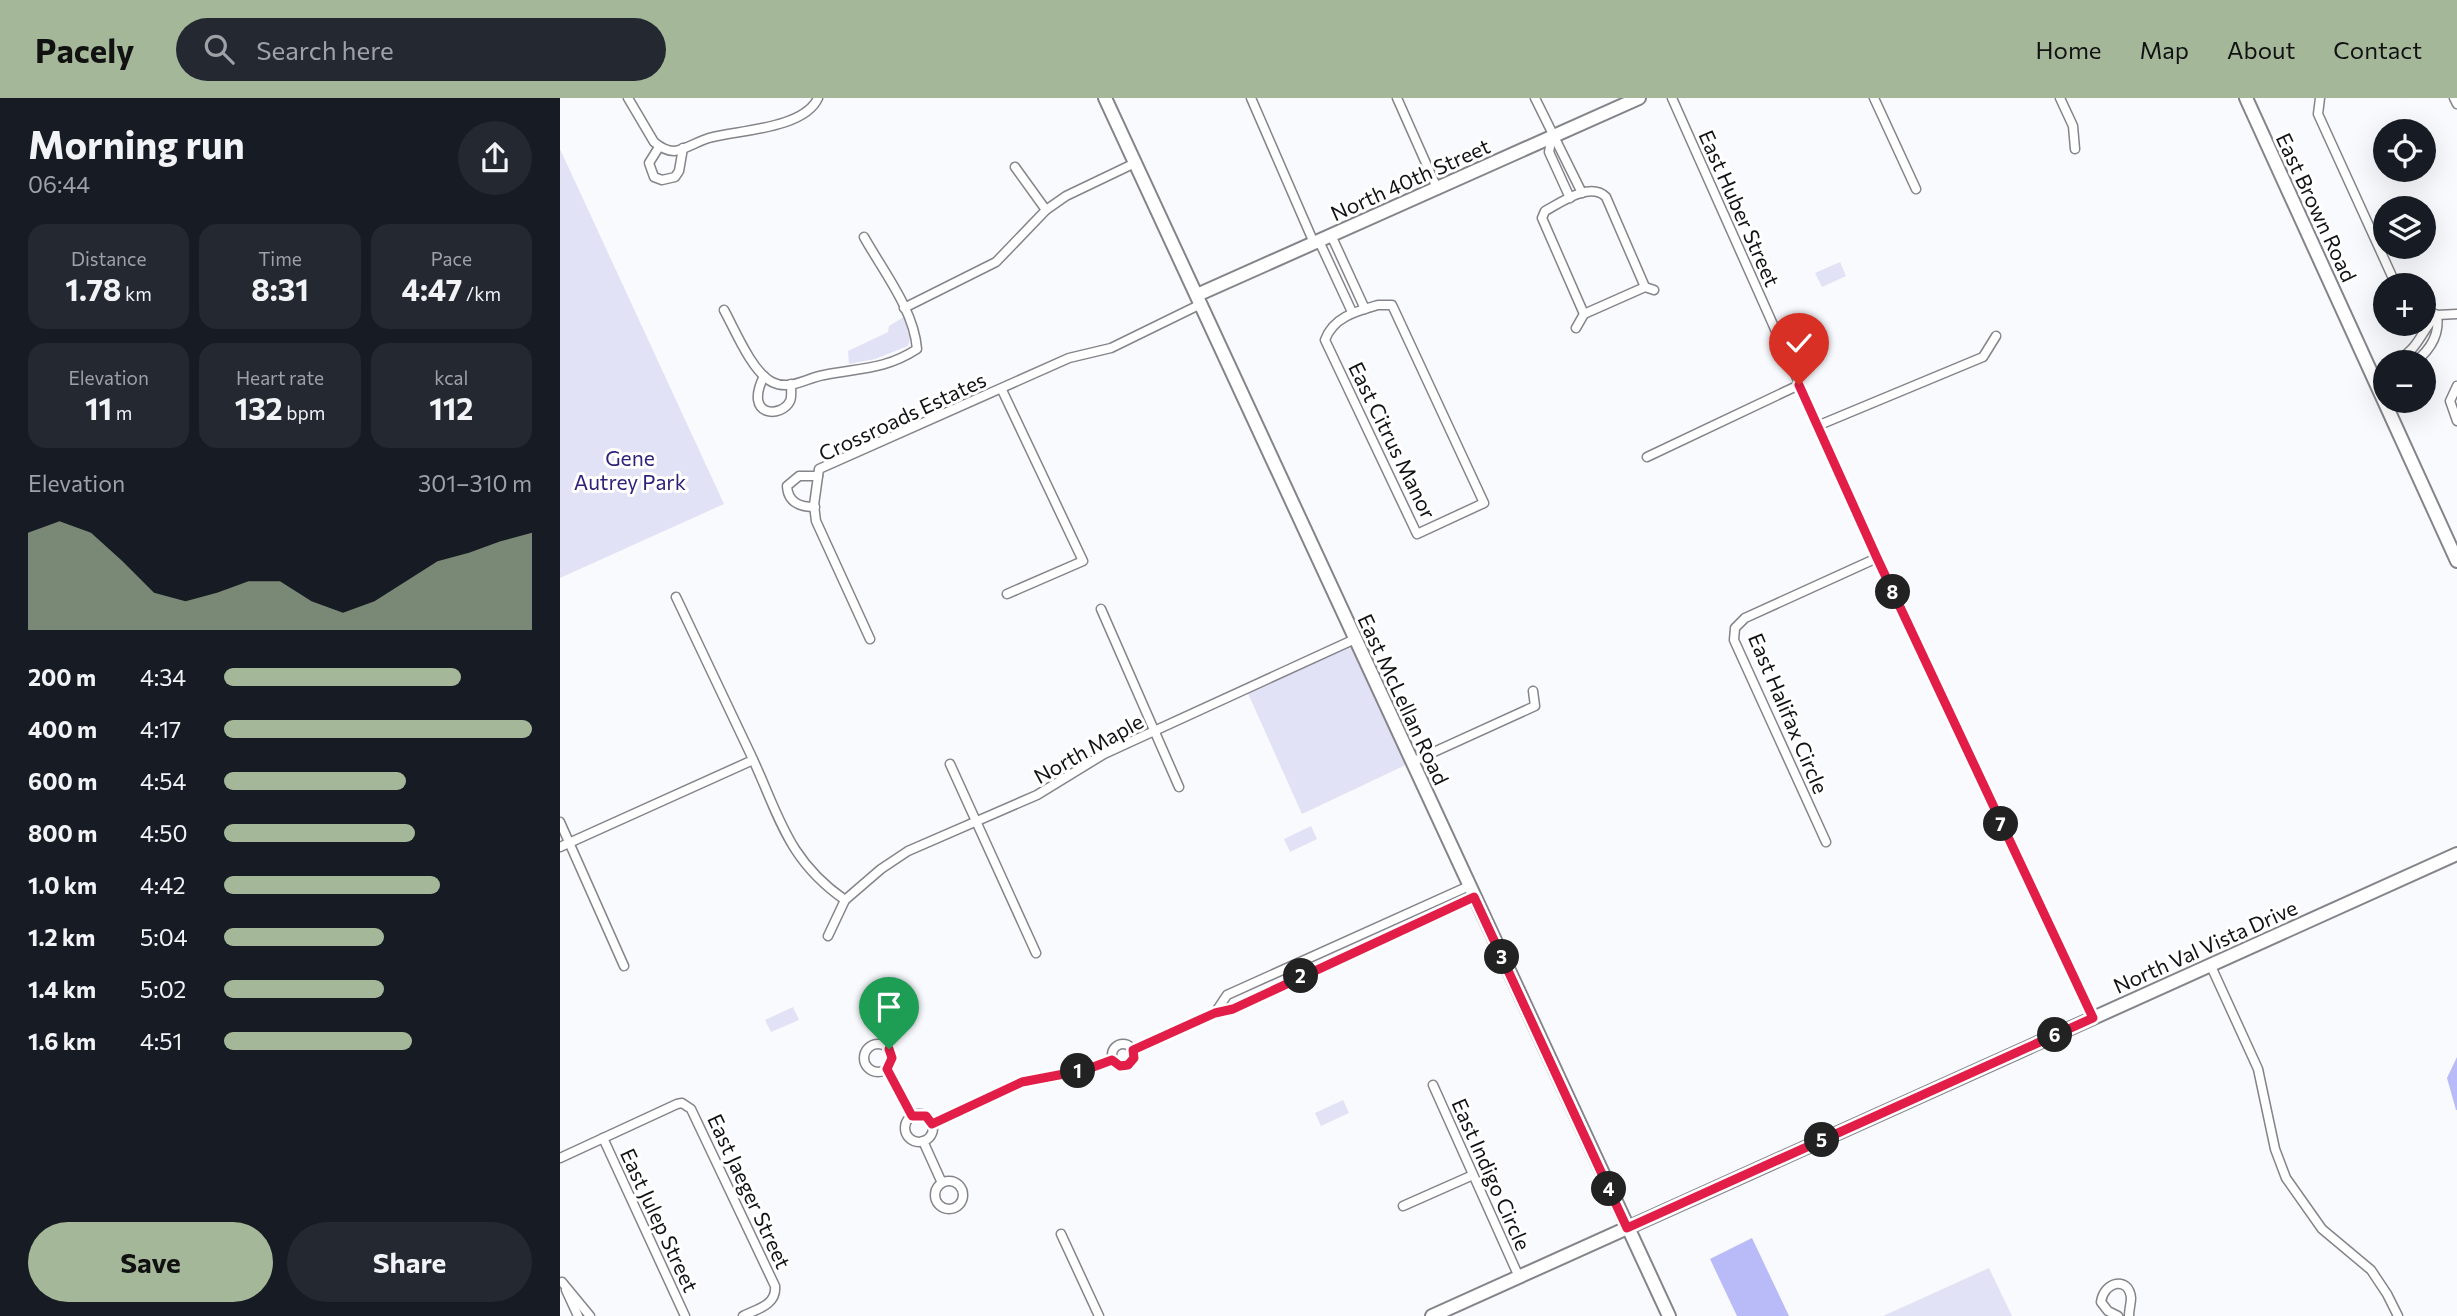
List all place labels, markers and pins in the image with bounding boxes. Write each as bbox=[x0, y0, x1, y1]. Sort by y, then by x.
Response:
pin bbox=[1769, 313, 1829, 385]
pin: 8 bbox=[1876, 574, 1910, 610]
pin: 7 bbox=[1984, 806, 2018, 842]
pin: 3 bbox=[1485, 940, 1520, 974]
pin: 2 bbox=[1284, 958, 1318, 994]
pin bbox=[859, 977, 919, 1049]
pin: 6 bbox=[2038, 1018, 2072, 1052]
pin: 1 bbox=[1060, 1054, 1096, 1088]
pin: 5 bbox=[1804, 1122, 1840, 1158]
pin: 4 bbox=[1592, 1172, 1626, 1206]

